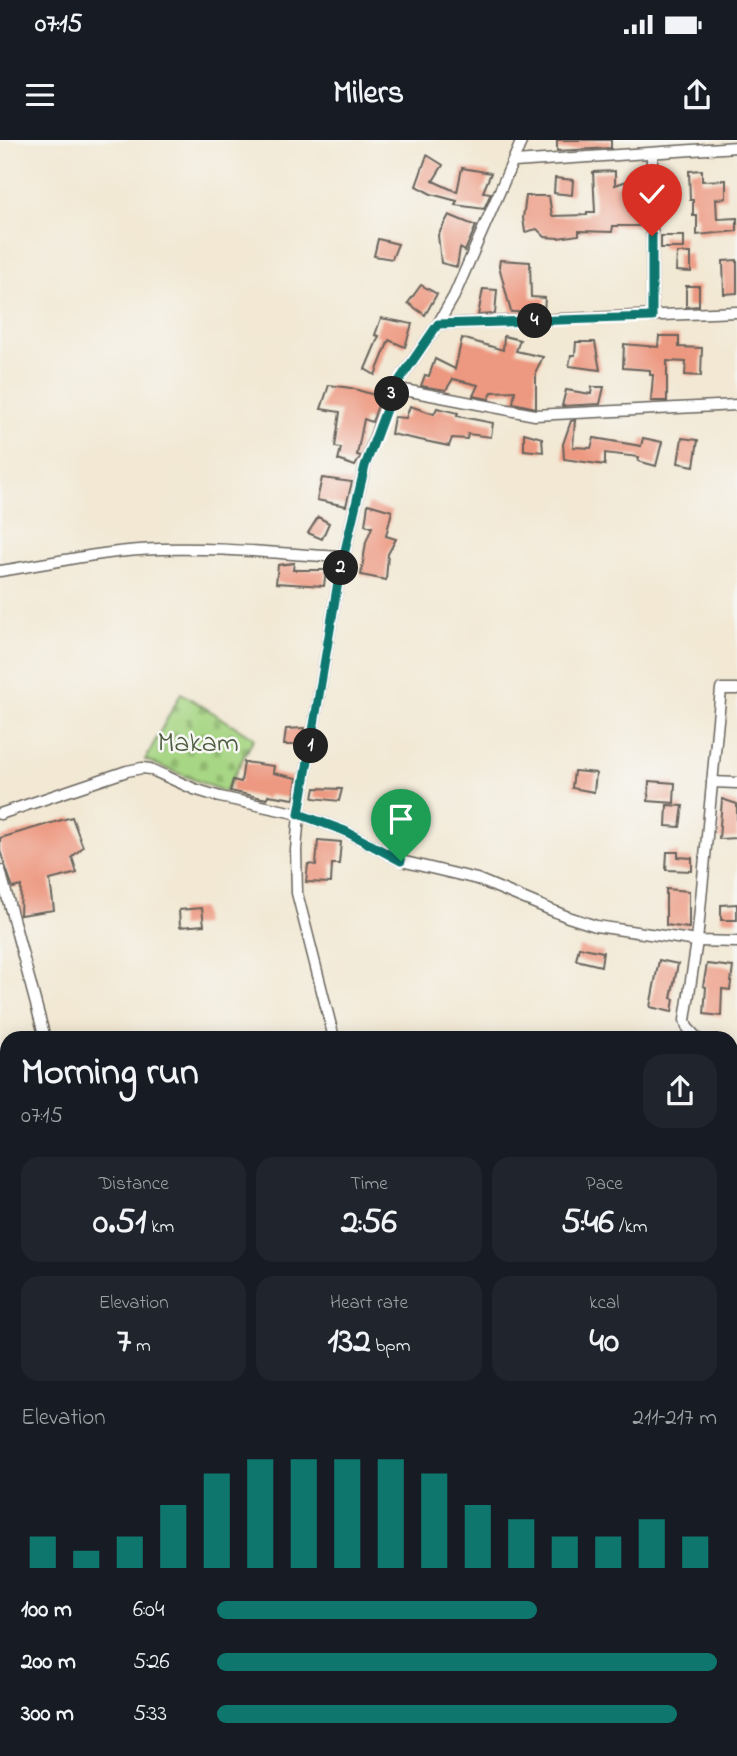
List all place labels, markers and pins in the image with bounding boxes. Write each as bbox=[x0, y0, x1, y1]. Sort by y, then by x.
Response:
pin bbox=[622, 164, 682, 236]
pin: 4 bbox=[518, 304, 552, 338]
pin: 3 bbox=[374, 376, 410, 412]
pin: 2 bbox=[324, 550, 358, 586]
pin: 1 bbox=[294, 728, 328, 764]
pin bbox=[371, 789, 431, 861]

